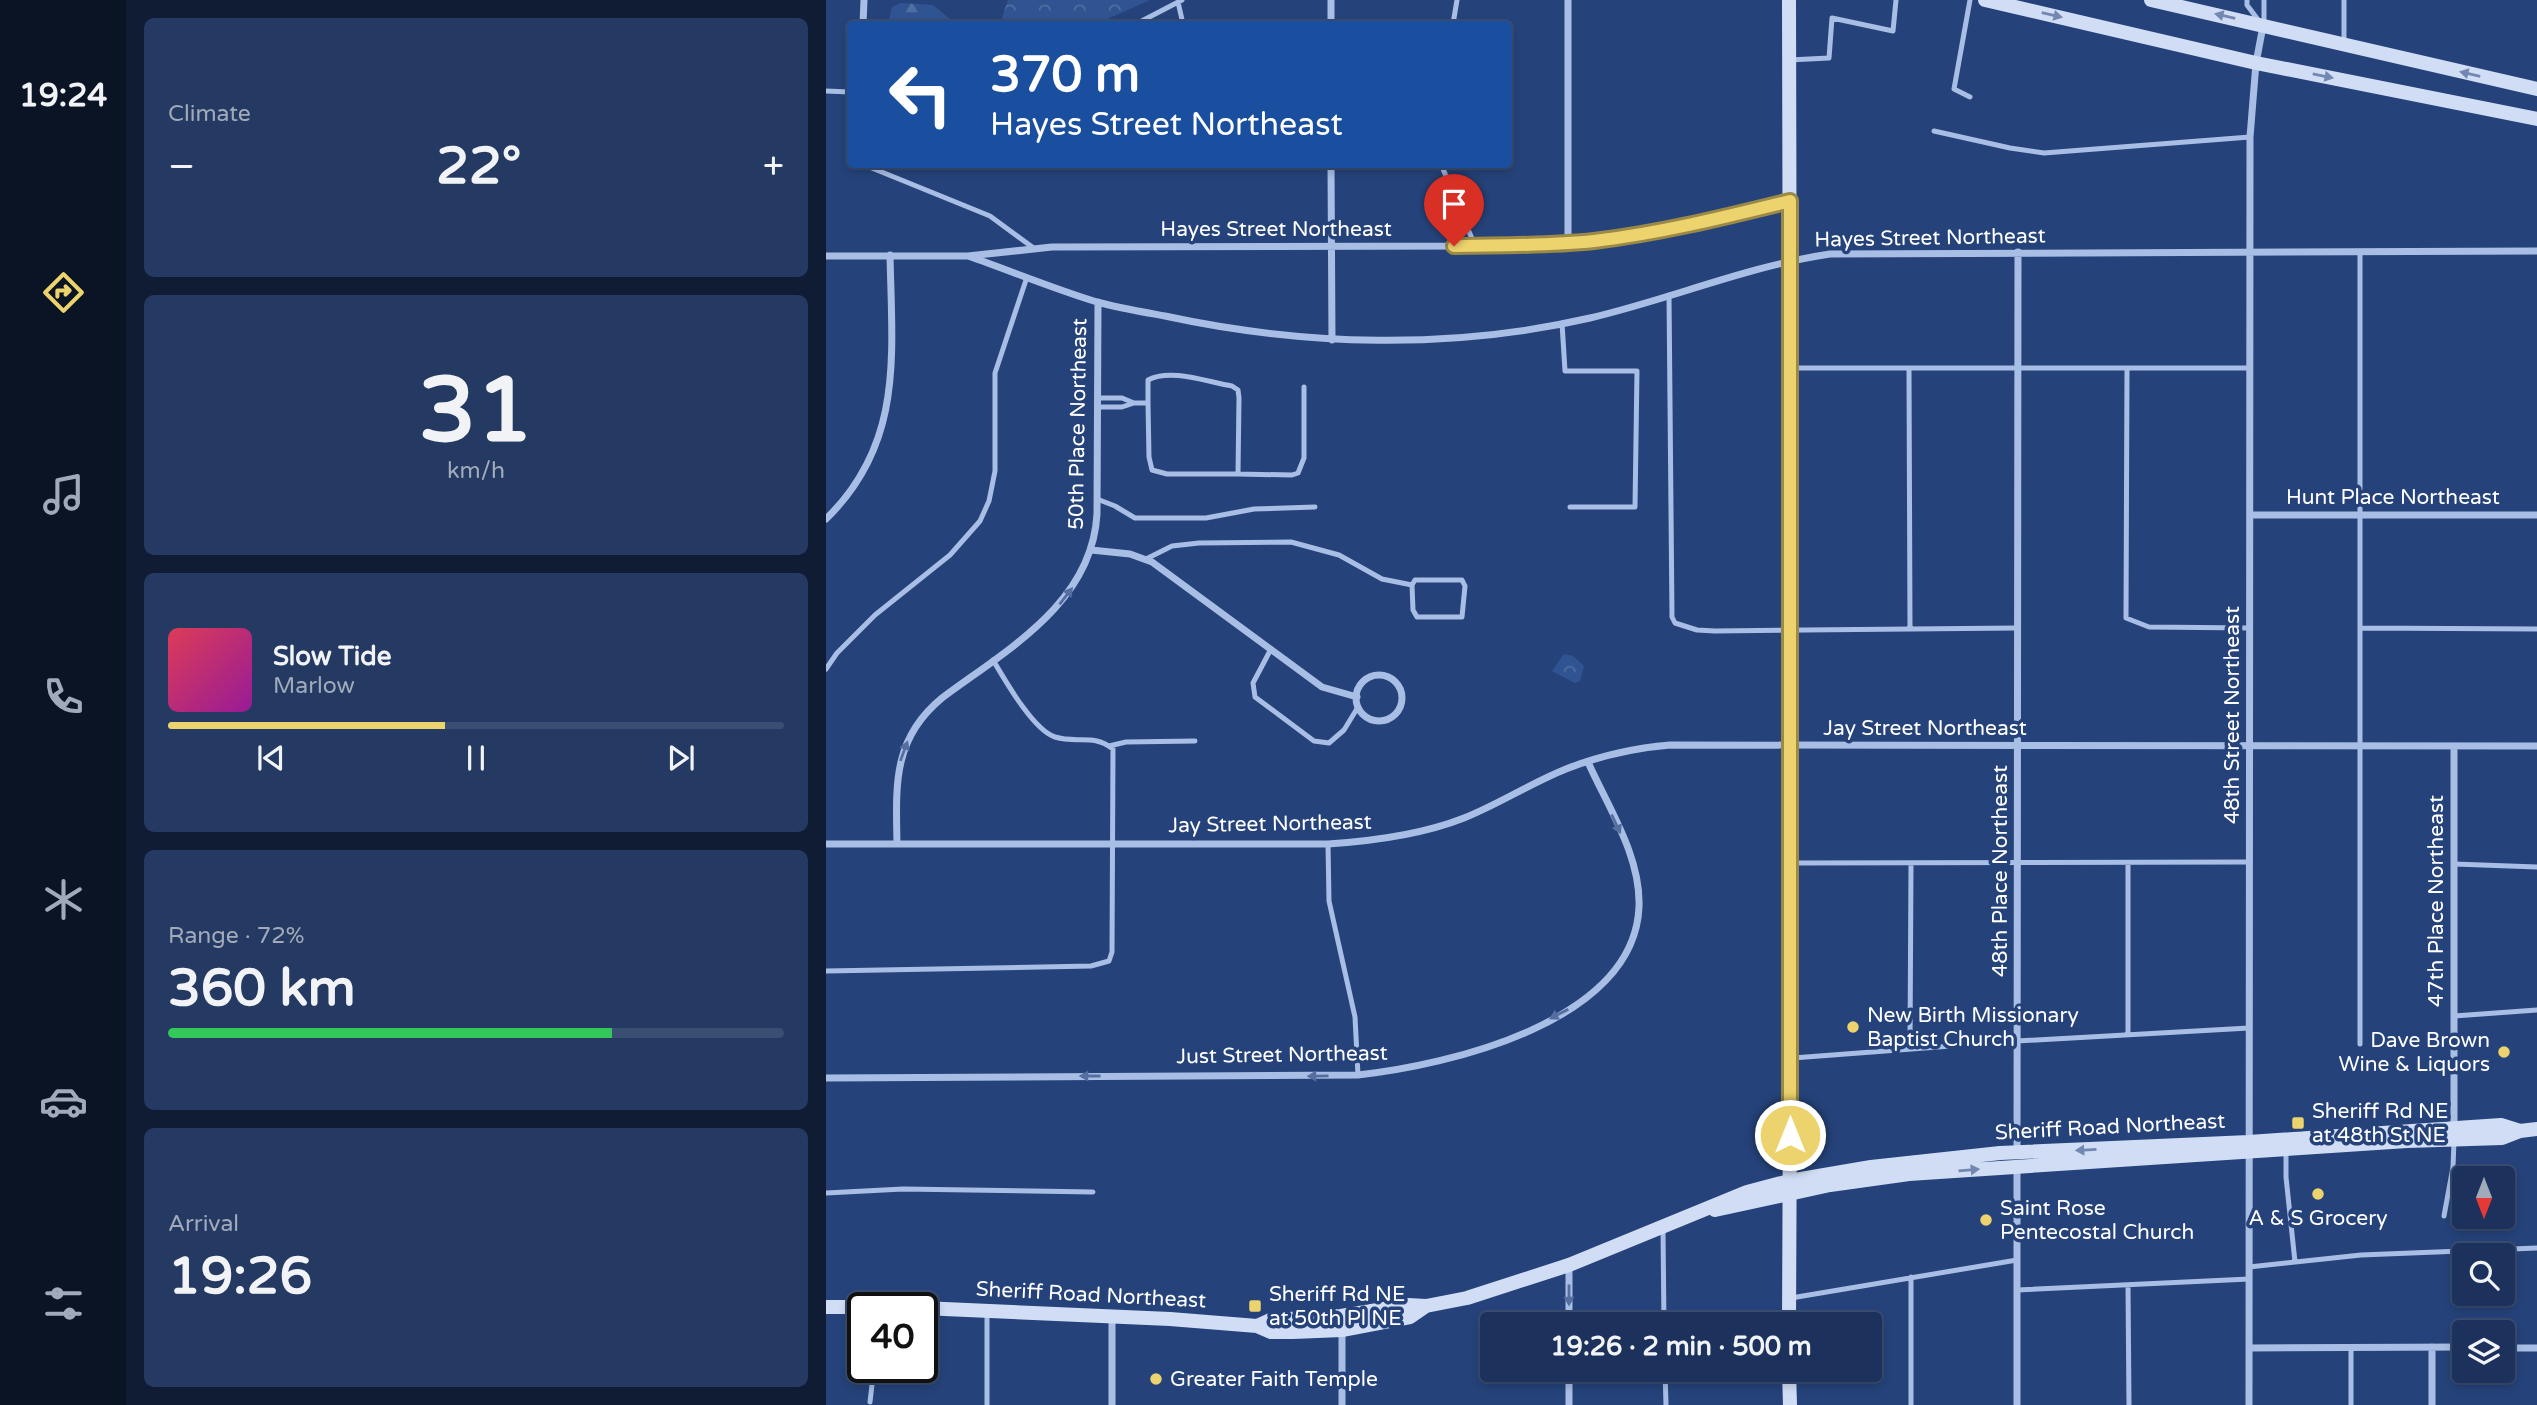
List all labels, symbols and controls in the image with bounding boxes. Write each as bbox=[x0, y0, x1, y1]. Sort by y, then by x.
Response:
one-way arrow bbox=[2041, 10, 2063, 21]
one-way arrow bbox=[2214, 11, 2236, 22]
text: 370 m bbox=[990, 46, 1140, 105]
icon: left bbox=[875, 49, 966, 140]
one-way arrow bbox=[2459, 68, 2481, 79]
one-way arrow bbox=[2312, 71, 2334, 82]
text: 19:24 bbox=[19, 77, 107, 115]
text: Climate bbox=[168, 100, 251, 128]
text: Hayes Street Northeast bbox=[990, 106, 1343, 144]
text: 22° bbox=[436, 135, 521, 198]
text: − bbox=[168, 144, 195, 190]
text: + bbox=[763, 144, 784, 190]
pin bbox=[1424, 174, 1484, 246]
icon: arrive bbox=[1435, 185, 1473, 223]
street label: Hayes Street Northeast bbox=[1160, 217, 1392, 242]
street label: Hayes Street Northeast bbox=[1814, 223, 2046, 253]
icon: directions bbox=[39, 268, 88, 317]
street label: 50th Place Northeast bbox=[1064, 318, 1092, 530]
text: 31 bbox=[419, 356, 533, 466]
text: km/h bbox=[447, 457, 505, 485]
icon: music bbox=[39, 470, 88, 519]
street label: Hunt Place Northeast bbox=[2286, 485, 2500, 510]
one-way arrow bbox=[1059, 587, 1073, 605]
street label: 48th Street Northeast bbox=[2220, 606, 2245, 824]
text: Slow Tide bbox=[273, 641, 391, 672]
icon: phone bbox=[39, 672, 88, 721]
text: Marlow bbox=[273, 672, 355, 700]
street label: Jay Street Northeast bbox=[1823, 716, 2027, 741]
icon: previous bbox=[252, 739, 290, 777]
icon: pause bbox=[457, 739, 495, 777]
icon: next bbox=[662, 739, 700, 777]
one-way arrow bbox=[899, 740, 910, 761]
street label: 48th Place Northeast bbox=[1988, 765, 2013, 977]
street label: 47th Place Northeast bbox=[2424, 795, 2449, 1007]
street label: Jay Street Northeast bbox=[1168, 810, 1372, 838]
one-way arrow bbox=[1611, 814, 1622, 834]
icon: climate bbox=[39, 875, 88, 924]
text: Range · 72% bbox=[168, 922, 304, 950]
text: 360 km bbox=[168, 957, 356, 1020]
place label: New Birth Missionary Baptist Church bbox=[1867, 1003, 2079, 1052]
one-way arrow bbox=[1549, 1009, 1569, 1020]
marker: New Birth Missionary Baptist Church bbox=[1845, 1019, 1861, 1035]
place label: Dave Brown Wine & Liquors bbox=[2339, 1028, 2490, 1077]
street label: Just Street Northeast bbox=[1176, 1041, 1388, 1069]
marker: Dave Brown Wine & Liquors bbox=[2496, 1044, 2512, 1060]
one-way arrow bbox=[1079, 1070, 1101, 1082]
one-way arrow bbox=[1306, 1070, 1328, 1082]
icon: car bbox=[39, 1077, 88, 1126]
position arrow bbox=[1753, 1098, 1827, 1172]
place label: Sheriff Rd NE at 48th St NE bbox=[2312, 1099, 2448, 1148]
street label: Sheriff Road Northeast bbox=[1994, 1108, 2226, 1146]
marker: Sheriff Rd NE at 48th St NE bbox=[2290, 1115, 2306, 1131]
one-way arrow bbox=[2075, 1144, 2097, 1155]
one-way arrow bbox=[1958, 1164, 1980, 1175]
north arrow bbox=[2452, 1166, 2515, 1228]
map controls bbox=[2452, 1166, 2515, 1383]
marker: A & S Grocery bbox=[2310, 1186, 2326, 1202]
place label: Saint Rose Pentecostal Church bbox=[2000, 1196, 2194, 1245]
place label: A & S Grocery bbox=[2248, 1206, 2388, 1231]
text: Arrival bbox=[168, 1210, 239, 1238]
marker: Saint Rose Pentecostal Church bbox=[1978, 1212, 1994, 1228]
button: search bbox=[2452, 1243, 2515, 1306]
text: 19:26 bbox=[168, 1245, 312, 1308]
street label: Sheriff Road Northeast bbox=[975, 1276, 1207, 1314]
icon: filters bbox=[39, 1279, 88, 1328]
place label: Sheriff Rd NE at 50th Pl NE bbox=[1269, 1282, 1405, 1331]
one-way arrow bbox=[1563, 1284, 1575, 1306]
speed limit sign: 40 bbox=[847, 1292, 938, 1383]
marker: Sheriff Rd NE at 50th Pl NE bbox=[1247, 1298, 1263, 1314]
button: layers bbox=[2452, 1320, 2515, 1383]
text: 19:26 · 2 min · 500 m bbox=[1550, 1331, 1812, 1362]
place label: Greater Faith Temple bbox=[1170, 1367, 1378, 1392]
marker: Greater Faith Temple bbox=[1148, 1371, 1164, 1387]

